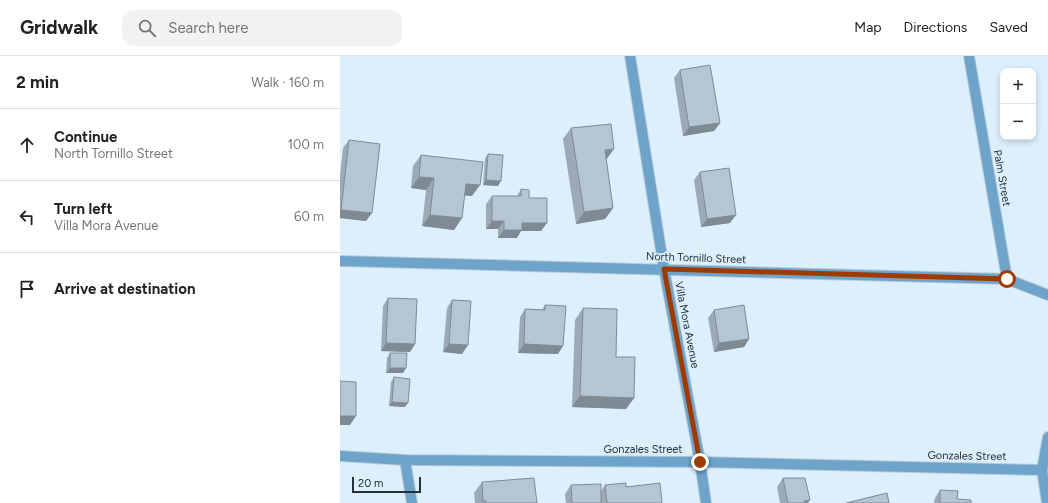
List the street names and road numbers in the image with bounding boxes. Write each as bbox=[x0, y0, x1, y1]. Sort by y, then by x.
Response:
street label: Palm Street bbox=[991, 149, 1013, 207]
street label: North Tornillo Street bbox=[646, 250, 746, 266]
street label: Villa Mora Avenue bbox=[672, 280, 702, 370]
street label: Gonzales Street bbox=[604, 443, 682, 456]
street label: Gonzales Street bbox=[927, 449, 1007, 463]

